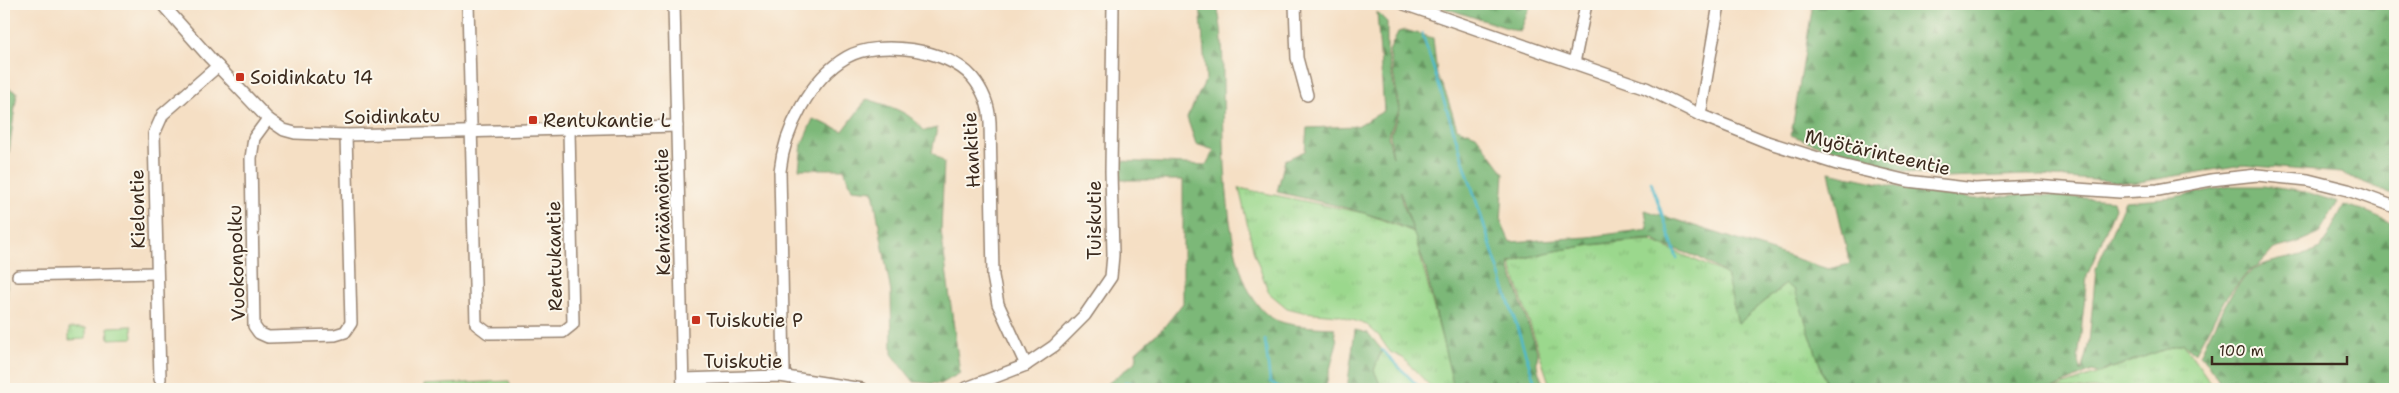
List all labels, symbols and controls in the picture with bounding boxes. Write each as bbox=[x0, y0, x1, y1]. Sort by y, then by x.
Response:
place label: Soidinkatu 14 bbox=[250, 65, 373, 90]
marker: Soidinkatu 14 bbox=[234, 71, 246, 83]
street label: Soidinkatu bbox=[344, 103, 440, 130]
place label: Rentukantie L bbox=[543, 108, 671, 133]
street label: Hankitie bbox=[957, 111, 986, 189]
marker: Rentukantie L bbox=[527, 114, 539, 126]
street label: Myötärinteentie bbox=[1803, 124, 1953, 181]
street label: Kehräämöntie bbox=[649, 148, 676, 276]
street label: Kielontie bbox=[124, 169, 151, 249]
street label: Tuiskutie bbox=[1082, 180, 1107, 260]
street label: Rentukantie bbox=[541, 200, 568, 312]
street label: Vuokonpolku bbox=[222, 204, 251, 322]
place label: Tuiskutie P bbox=[706, 308, 803, 333]
marker: Tuiskutie P bbox=[690, 314, 702, 326]
scale bar bbox=[2212, 333, 2346, 365]
text: 100 m bbox=[2219, 341, 2264, 361]
street label: Tuiskutie bbox=[703, 349, 783, 374]

